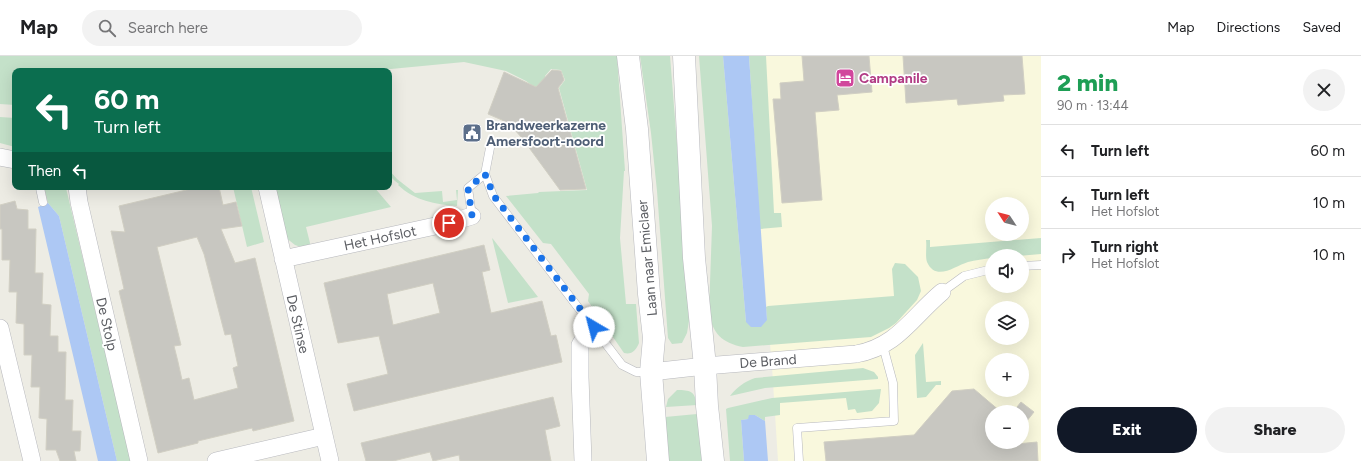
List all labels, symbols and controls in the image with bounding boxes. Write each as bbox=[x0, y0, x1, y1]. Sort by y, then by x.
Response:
search box bbox=[82, 10, 362, 46]
text: Map bbox=[20, 16, 58, 39]
icon: search bbox=[96, 17, 118, 39]
text: Search here bbox=[128, 19, 208, 37]
text: Map bbox=[1167, 19, 1195, 36]
text: Directions bbox=[1217, 19, 1280, 36]
text: Saved bbox=[1302, 19, 1341, 36]
hotel icon: Campanile bbox=[834, 67, 856, 89]
text: 2 min bbox=[1057, 68, 1118, 97]
button: close bbox=[1303, 69, 1345, 111]
place label: Campanile bbox=[859, 70, 928, 87]
text: 60 m bbox=[94, 82, 159, 116]
icon: left bbox=[28, 84, 80, 136]
text: 90 m · 13:44 bbox=[1057, 98, 1129, 113]
text: Turn left bbox=[94, 116, 161, 138]
place label: Brandweerkazerne Amersfoort-noord bbox=[486, 117, 606, 150]
public building icon: Brandweerkazerne Amersfoort-noord bbox=[461, 122, 483, 144]
icon: left bbox=[1057, 140, 1079, 162]
text: Turn left bbox=[1091, 142, 1149, 160]
text: 60 m bbox=[1310, 142, 1345, 160]
icon: left bbox=[69, 160, 91, 182]
text: Then bbox=[28, 162, 61, 180]
text: Turn left bbox=[1091, 186, 1149, 204]
icon: left bbox=[1057, 192, 1079, 214]
text: 10 m bbox=[1313, 194, 1345, 212]
north arrow bbox=[985, 197, 1029, 241]
map controls bbox=[985, 197, 1029, 449]
street label: Laan naar Emiclaer bbox=[634, 199, 661, 317]
text: Het Hofslot bbox=[1091, 204, 1159, 219]
pin bbox=[432, 206, 466, 240]
icon: arrive bbox=[438, 212, 460, 234]
street label: Het Hofslot bbox=[342, 223, 418, 254]
text: Turn right bbox=[1091, 238, 1159, 256]
icon: right bbox=[1057, 244, 1079, 266]
text: 10 m bbox=[1313, 246, 1345, 264]
button: sound bbox=[985, 249, 1029, 293]
text: Het Hofslot bbox=[1091, 256, 1159, 271]
street label: De Stinse bbox=[282, 293, 313, 356]
street label: De Stolp bbox=[92, 296, 121, 352]
button: layers bbox=[985, 301, 1029, 345]
position arrow bbox=[573, 306, 615, 348]
street label: De Brand bbox=[739, 351, 797, 372]
button: + bbox=[985, 353, 1029, 397]
button: − bbox=[985, 405, 1029, 449]
button: Exit bbox=[1057, 407, 1197, 453]
button: Share bbox=[1205, 407, 1345, 453]

